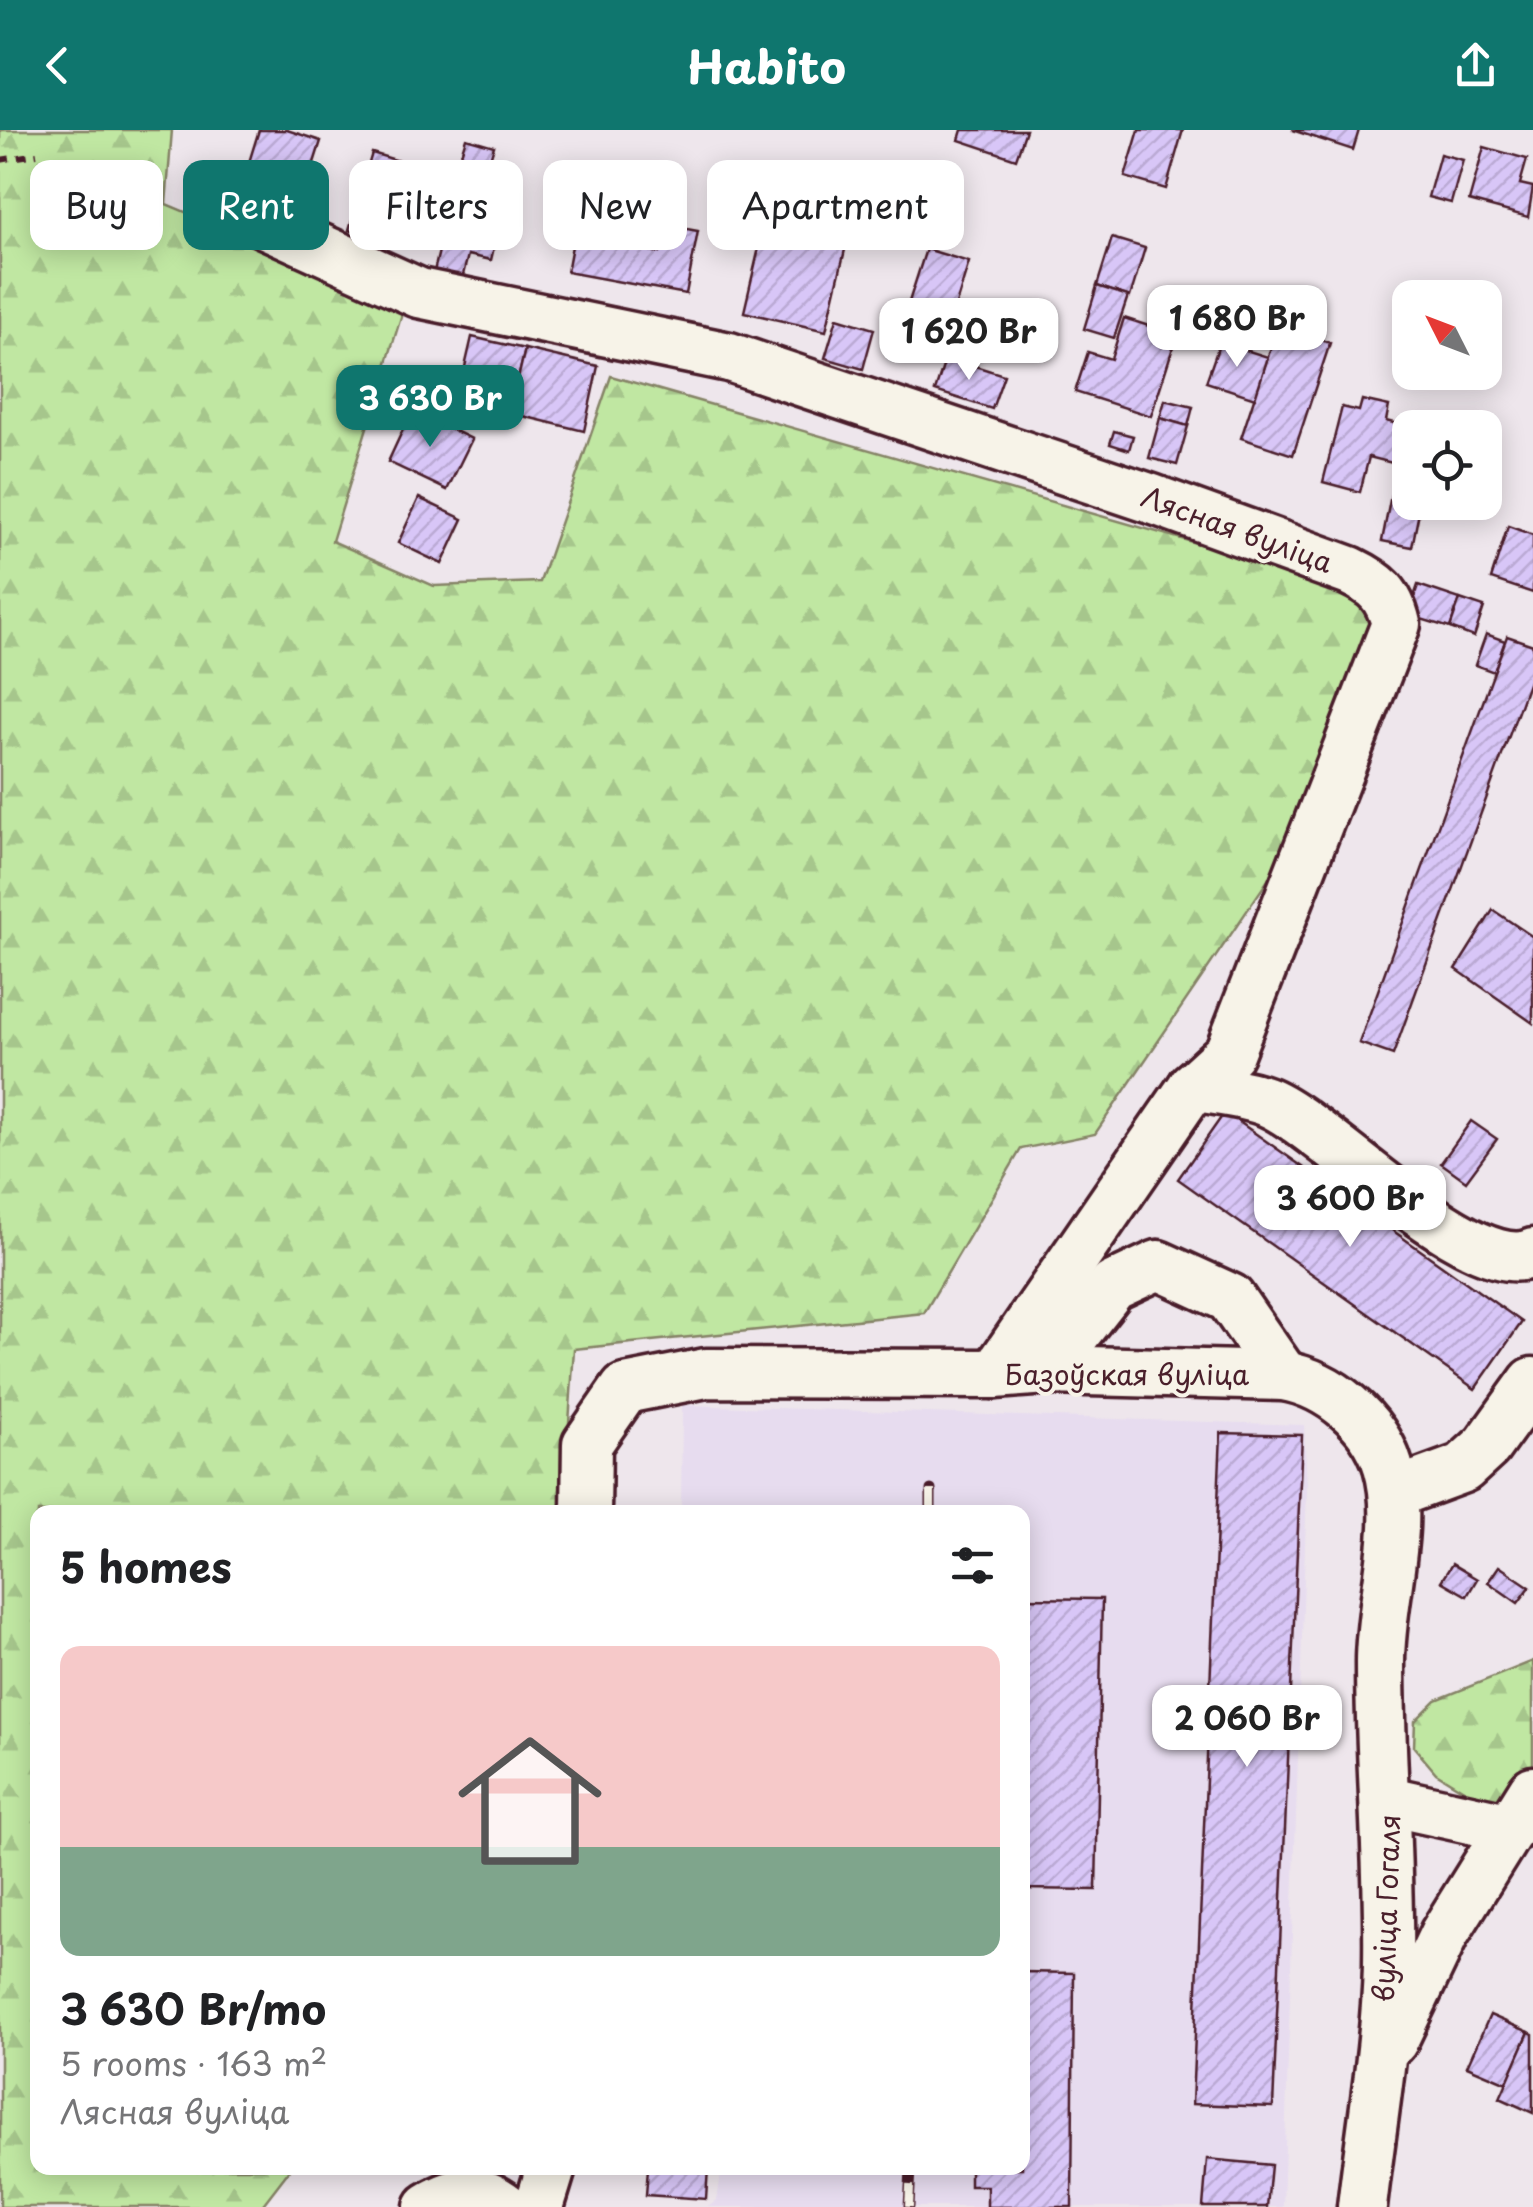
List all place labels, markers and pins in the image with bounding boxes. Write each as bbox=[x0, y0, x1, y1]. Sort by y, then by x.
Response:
pin: 1 680 Br bbox=[1134, 285, 1340, 370]
pin: 1 620 Br bbox=[866, 298, 1072, 383]
pin: 3 630 Br bbox=[327, 365, 533, 450]
pin: 3 600 Br bbox=[1247, 1165, 1453, 1250]
pin: 2 060 Br bbox=[1144, 1685, 1350, 1770]

